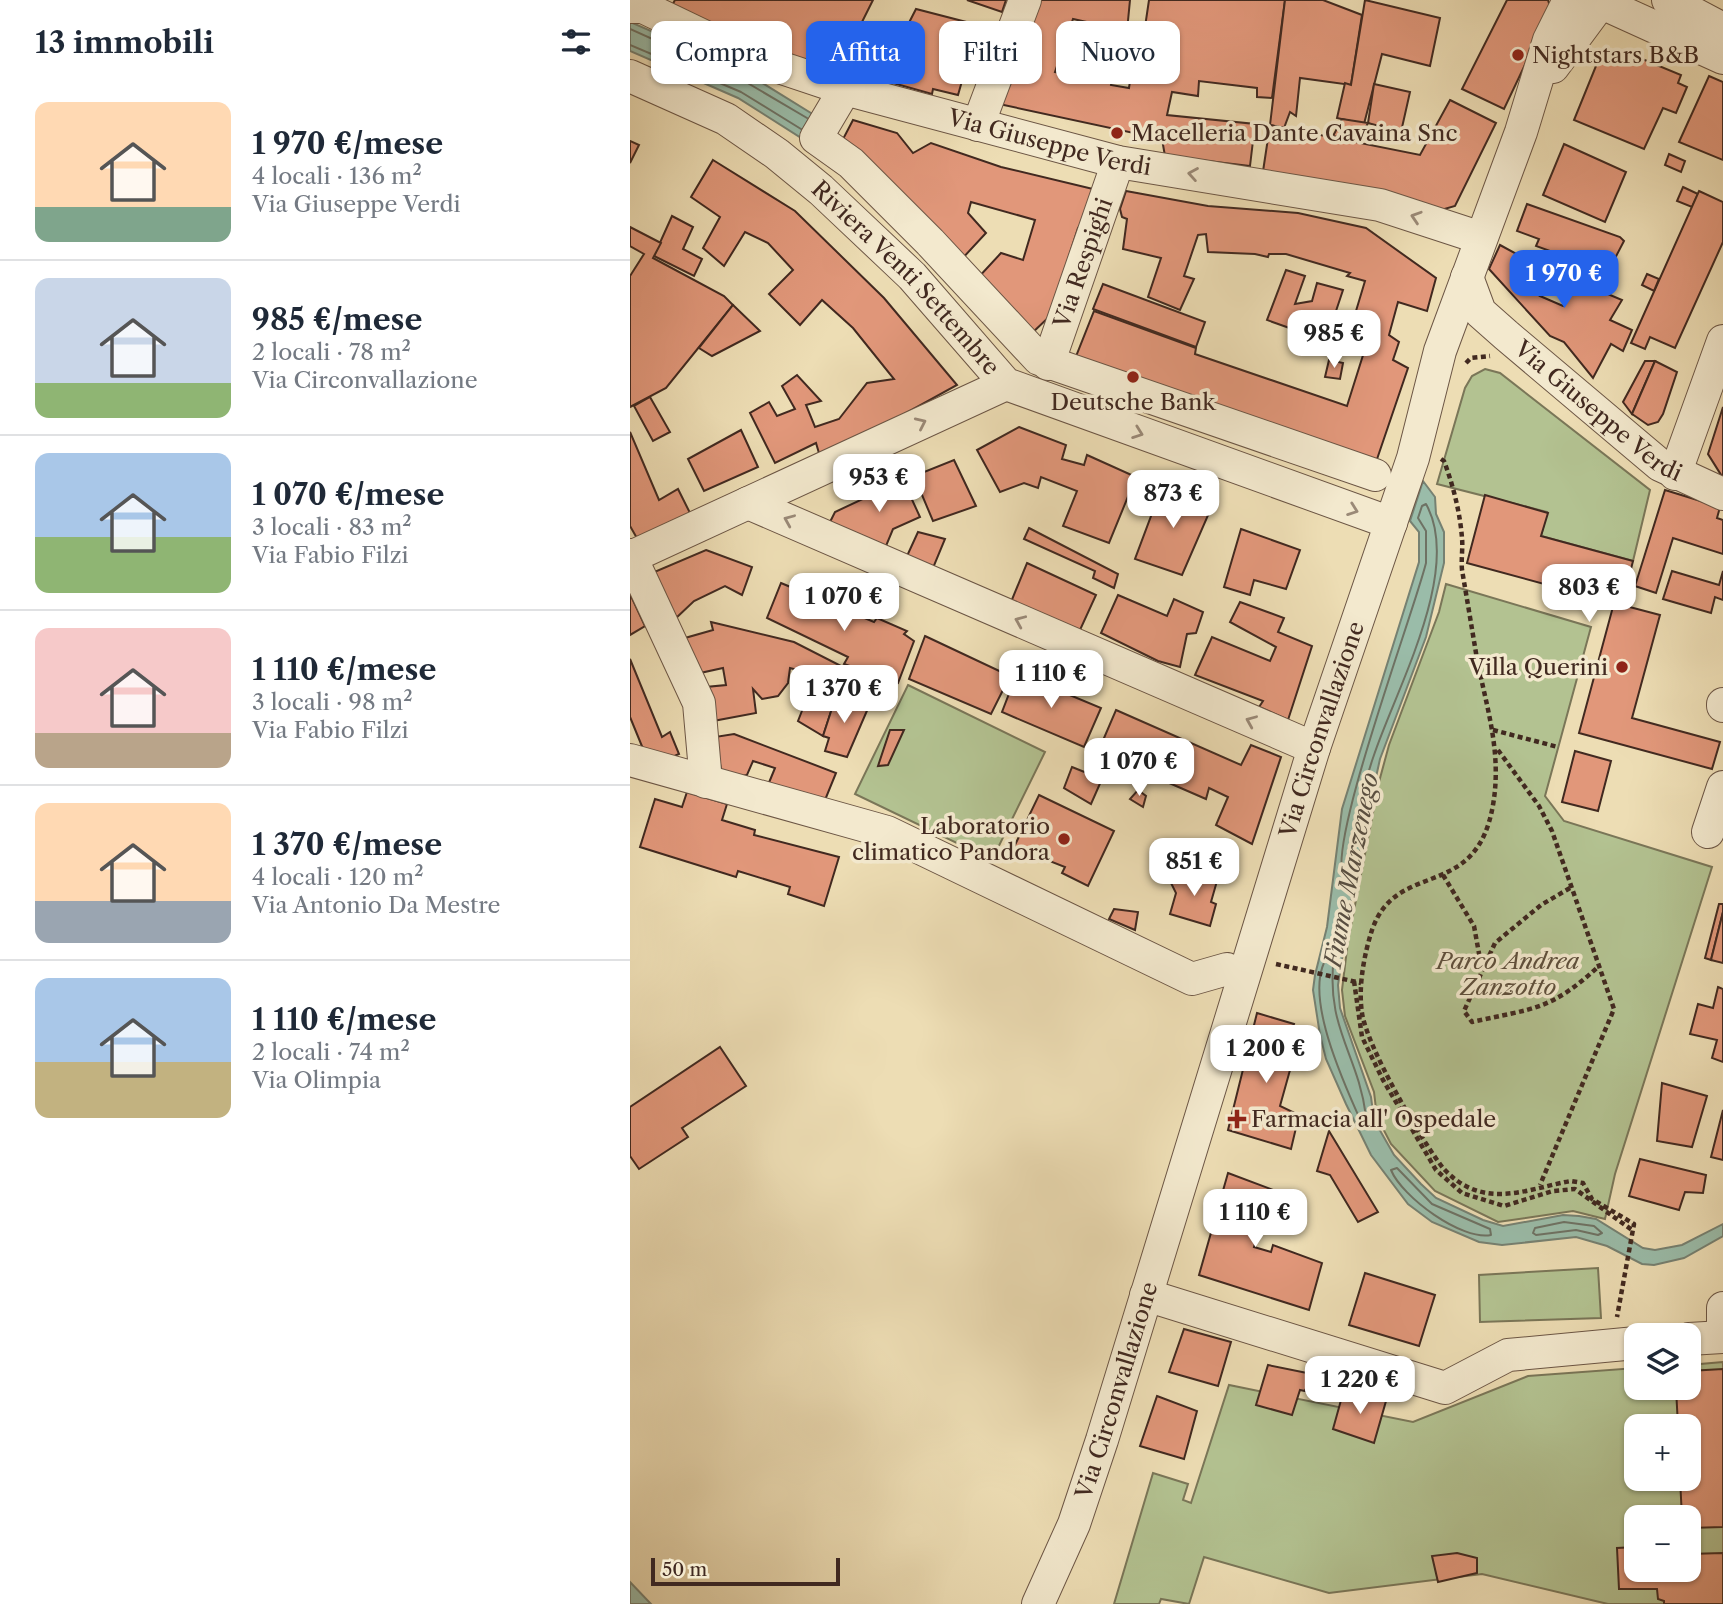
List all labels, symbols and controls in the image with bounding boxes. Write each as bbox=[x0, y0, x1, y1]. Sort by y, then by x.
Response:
chip: Compra bbox=[651, 21, 792, 84]
chip: Affitta bbox=[806, 21, 925, 84]
chip: Filtri bbox=[939, 21, 1042, 84]
chip: Nuovo bbox=[1056, 21, 1180, 84]
icon: filters bbox=[557, 23, 595, 61]
text: 13 immobili bbox=[35, 24, 214, 61]
place label: Nightstars B&B bbox=[1532, 41, 1699, 69]
marker: Nightstars B&B bbox=[1510, 47, 1526, 63]
street label: Via Giuseppe Verdi bbox=[944, 103, 1153, 181]
place label: Macelleria Dante Cavaina Snc bbox=[1131, 119, 1457, 147]
text: 1 970 €/mese bbox=[252, 125, 443, 162]
marker: Macelleria Dante Cavaina Snc bbox=[1109, 125, 1125, 141]
icon: home bbox=[91, 130, 175, 214]
text: 4 locali · 136 m² bbox=[252, 162, 422, 190]
one-way arrow bbox=[1187, 167, 1199, 182]
street label: Riviera Venti Settembre bbox=[806, 175, 1006, 381]
text: Via Giuseppe Verdi bbox=[252, 190, 461, 218]
street label: Via Respighi bbox=[1047, 194, 1119, 333]
one-way arrow bbox=[1411, 211, 1423, 225]
pin: 1 970 € bbox=[1499, 250, 1629, 310]
text: 1 970 € bbox=[1526, 259, 1602, 287]
text: 985 €/mese bbox=[252, 301, 422, 338]
icon: home bbox=[91, 306, 175, 390]
pin: 985 € bbox=[1285, 310, 1383, 370]
text: 985 € bbox=[1304, 319, 1364, 347]
street label: Via Giuseppe Verdi bbox=[1508, 334, 1687, 487]
text: 2 locali · 78 m² bbox=[252, 338, 411, 366]
text: Via Circonvallazione bbox=[252, 366, 478, 394]
marker: Deutsche Bank bbox=[1125, 369, 1141, 385]
place label: Deutsche Bank bbox=[1050, 388, 1217, 416]
one-way arrow bbox=[914, 417, 926, 431]
one-way arrow bbox=[1132, 425, 1144, 439]
pin: 953 € bbox=[830, 454, 928, 514]
text: 953 € bbox=[849, 463, 909, 491]
pin: 873 € bbox=[1124, 470, 1222, 530]
text: 1 070 €/mese bbox=[252, 476, 444, 513]
text: 873 € bbox=[1143, 479, 1203, 507]
icon: home bbox=[91, 481, 175, 565]
one-way arrow bbox=[1346, 502, 1358, 516]
text: 3 locali · 83 m² bbox=[252, 513, 412, 541]
one-way arrow bbox=[783, 515, 795, 529]
text: Via Fabio Filzi bbox=[252, 541, 409, 569]
pin: 803 € bbox=[1540, 564, 1638, 624]
text: 803 € bbox=[1558, 573, 1620, 601]
pin: 1 070 € bbox=[779, 574, 909, 633]
text: 1 070 € bbox=[805, 582, 883, 610]
one-way arrow bbox=[1015, 615, 1027, 629]
street label: Via Circonvallazione bbox=[1273, 618, 1370, 842]
pin: 1 110 € bbox=[986, 650, 1116, 710]
text: 1 110 €/mese bbox=[252, 651, 436, 688]
place label: Villa Querini bbox=[1468, 653, 1608, 681]
icon: home bbox=[91, 656, 175, 740]
text: 1 110 € bbox=[1015, 659, 1087, 687]
marker: Villa Querini bbox=[1614, 659, 1630, 675]
pin: 1 370 € bbox=[779, 666, 909, 725]
text: 1 370 € bbox=[806, 674, 882, 702]
text: 3 locali · 98 m² bbox=[252, 688, 413, 716]
one-way arrow bbox=[1246, 715, 1258, 729]
text: Via Fabio Filzi bbox=[252, 716, 409, 744]
pin: 1 070 € bbox=[1074, 738, 1204, 798]
text: 1 070 € bbox=[1100, 747, 1178, 775]
water label: Fiume Marzenego bbox=[1318, 770, 1384, 972]
place label: Laboratorio climatico Pandora bbox=[852, 812, 1051, 866]
text: 1 370 €/mese bbox=[252, 826, 442, 863]
icon: home bbox=[91, 831, 175, 915]
marker: Laboratorio climatico Pandora bbox=[1056, 831, 1072, 847]
pin: 851 € bbox=[1145, 838, 1243, 898]
text: 851 € bbox=[1165, 847, 1223, 875]
text: 4 locali · 120 m² bbox=[252, 863, 424, 891]
text: Via Antonio Da Mestre bbox=[252, 891, 500, 919]
park label: Parco Andrea Zanzotto bbox=[1435, 947, 1580, 1001]
text: 1 110 €/mese bbox=[252, 1001, 436, 1038]
icon: home bbox=[91, 1006, 175, 1090]
pin: 1 200 € bbox=[1201, 1026, 1331, 1085]
text: 1 200 € bbox=[1226, 1034, 1306, 1062]
text: 2 locali · 74 m² bbox=[252, 1038, 410, 1066]
text: Via Olimpia bbox=[252, 1066, 381, 1094]
place label: Farmacia all' Ospedale bbox=[1251, 1105, 1496, 1133]
marker: Farmacia all' Ospedale bbox=[1229, 1111, 1245, 1127]
pin: 1 110 € bbox=[1190, 1190, 1320, 1249]
text: 1 110 € bbox=[1219, 1198, 1291, 1226]
street label: Via Circonvallazione bbox=[1069, 1278, 1164, 1503]
map controls bbox=[1624, 1323, 1701, 1582]
button: layers bbox=[1624, 1323, 1701, 1400]
pin: 1 220 € bbox=[1295, 1356, 1425, 1416]
text: 1 220 € bbox=[1321, 1365, 1399, 1393]
button: + bbox=[1624, 1414, 1701, 1491]
button: − bbox=[1624, 1505, 1701, 1582]
scale bar bbox=[651, 1555, 840, 1587]
text: 50 m bbox=[662, 1558, 707, 1581]

